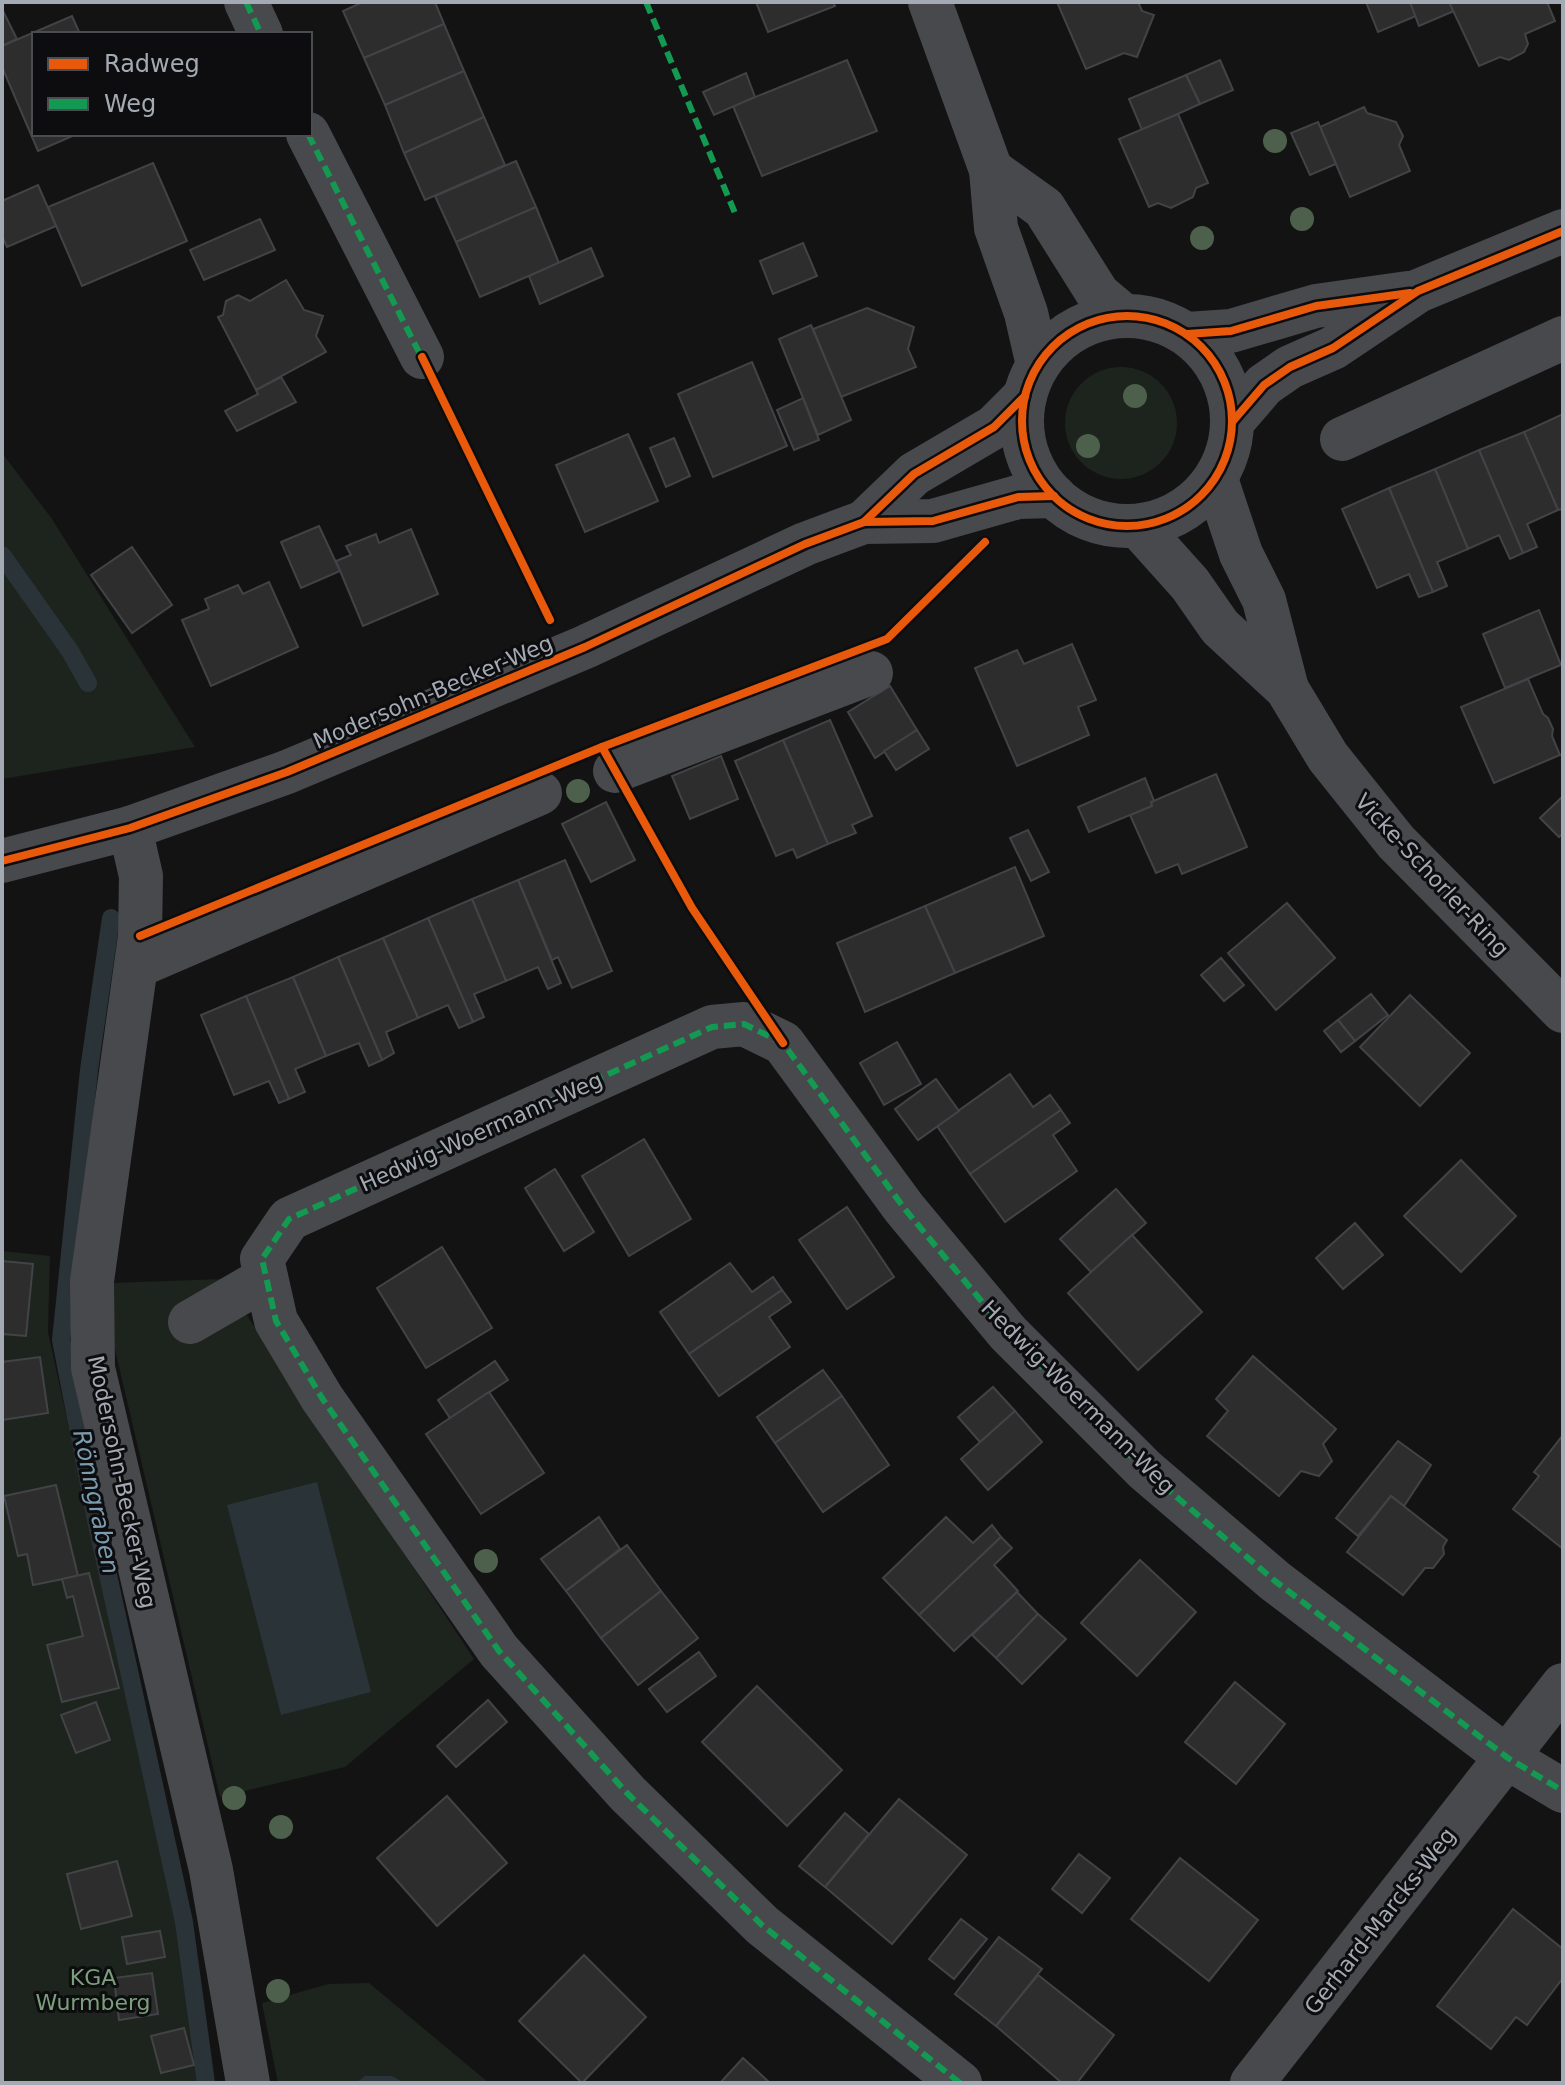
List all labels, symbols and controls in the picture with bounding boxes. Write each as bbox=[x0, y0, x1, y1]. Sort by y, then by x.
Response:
legend bbox=[32, 32, 312, 136]
text: Radweg bbox=[104, 50, 200, 78]
text: Weg bbox=[104, 90, 156, 118]
street label: Modersohn-Becker-Weg bbox=[309, 630, 557, 754]
street label: Vicke-Schorler-Ring bbox=[1350, 788, 1514, 962]
street label: Hedwig-Woermann-Weg bbox=[356, 1067, 606, 1197]
street label: Hedwig-Woermann-Weg bbox=[976, 1295, 1180, 1499]
street label: Modersohn-Becker-Weg bbox=[83, 1353, 161, 1611]
water label: Rönngraben bbox=[67, 1427, 125, 1577]
street label: Gerhard-Marcks-Weg bbox=[1299, 1823, 1461, 2019]
park label: KGA Wurmberg bbox=[35, 1965, 151, 2015]

